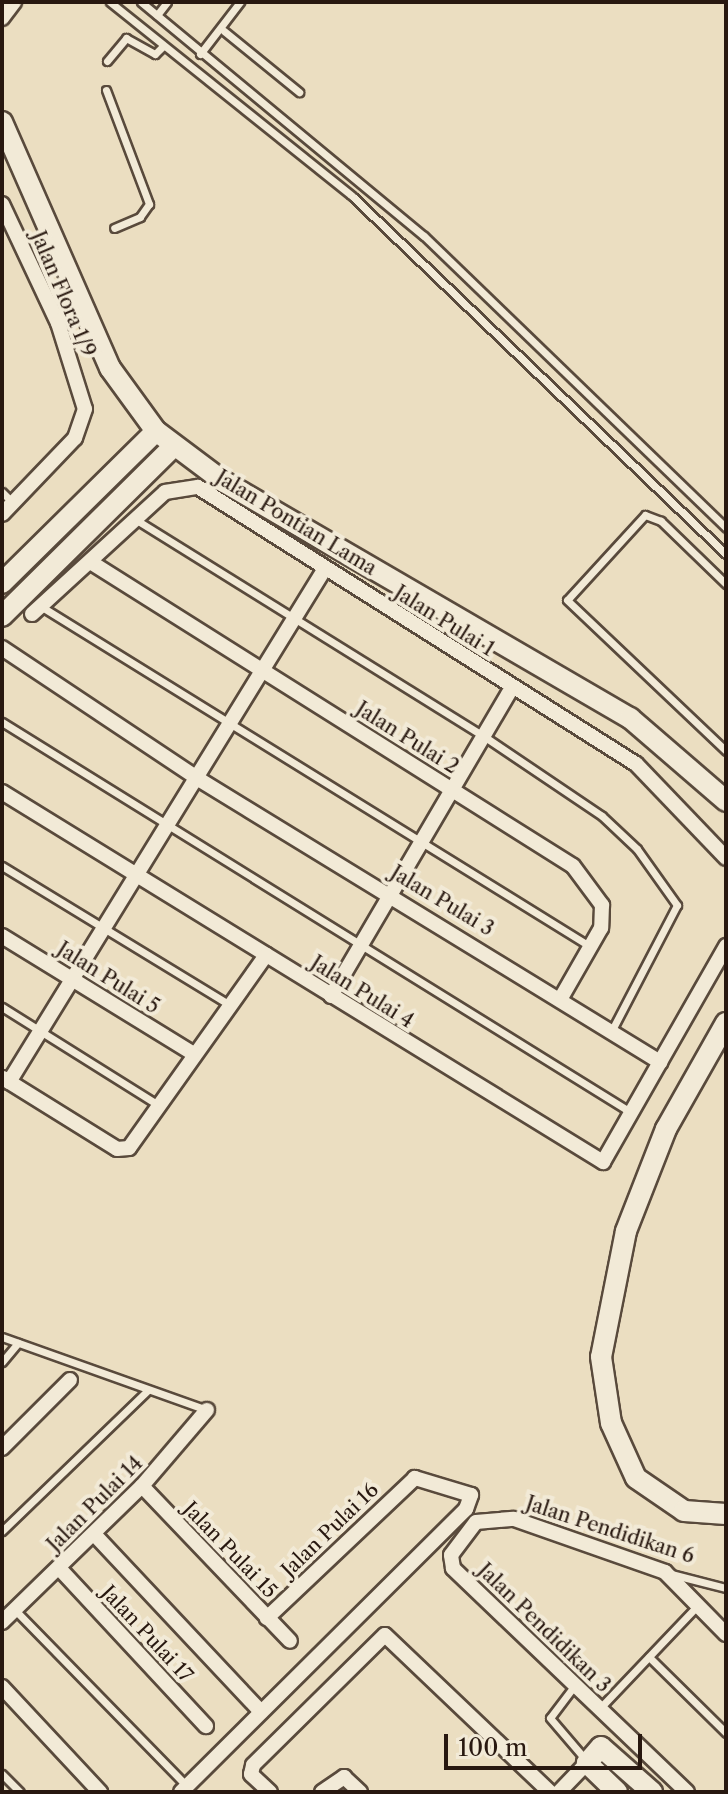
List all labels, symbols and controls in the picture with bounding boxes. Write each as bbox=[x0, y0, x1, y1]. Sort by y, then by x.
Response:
street label: Jalan Flora 1/9 bbox=[26, 227, 100, 361]
street label: Jalan Pontian Lama bbox=[211, 465, 381, 581]
street label: Jalan Pulai 1 bbox=[389, 581, 499, 661]
street label: Jalan Pulai 2 bbox=[351, 697, 463, 779]
street label: Jalan Pulai 3 bbox=[386, 861, 498, 941]
street label: Jalan Pulai 5 bbox=[52, 937, 164, 1019]
street label: Jalan Pulai 4 bbox=[306, 951, 418, 1033]
street label: Jalan Pulai 14 bbox=[42, 1451, 148, 1557]
street label: Jalan Pulai 16 bbox=[277, 1478, 383, 1582]
street label: Jalan Pendidikan 6 bbox=[523, 1491, 697, 1569]
street label: Jalan Pulai 15 bbox=[178, 1497, 282, 1603]
street label: Jalan Pendidikan 3 bbox=[473, 1559, 615, 1697]
street label: Jalan Pulai 17 bbox=[96, 1581, 198, 1687]
scale bar bbox=[448, 1718, 646, 1768]
text: 100 m bbox=[458, 1733, 527, 1762]

